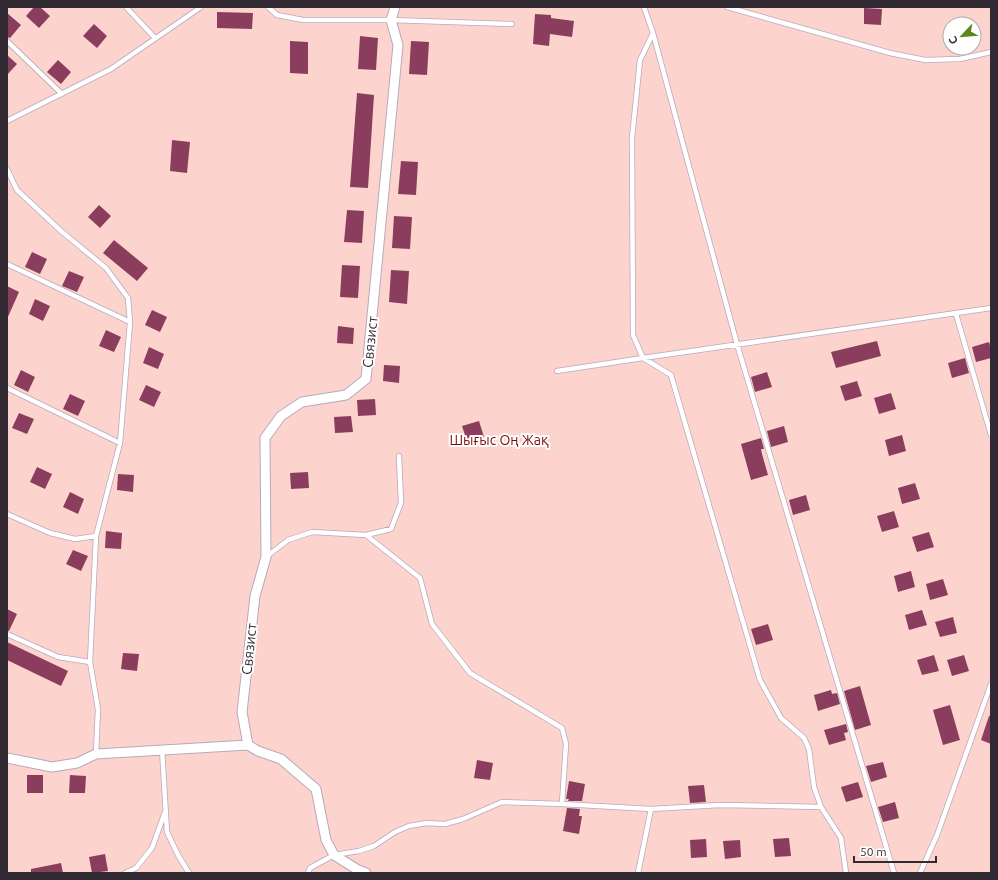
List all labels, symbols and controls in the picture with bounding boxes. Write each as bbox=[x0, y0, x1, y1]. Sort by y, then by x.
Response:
north arrow bbox=[942, 16, 982, 56]
text: С bbox=[946, 35, 960, 46]
street label: Связист bbox=[359, 315, 381, 369]
park label: Шығыс Оң Жақ bbox=[449, 432, 549, 448]
street label: Связист bbox=[238, 622, 260, 676]
scale bar bbox=[854, 838, 936, 864]
text: 50 m bbox=[860, 845, 887, 858]

